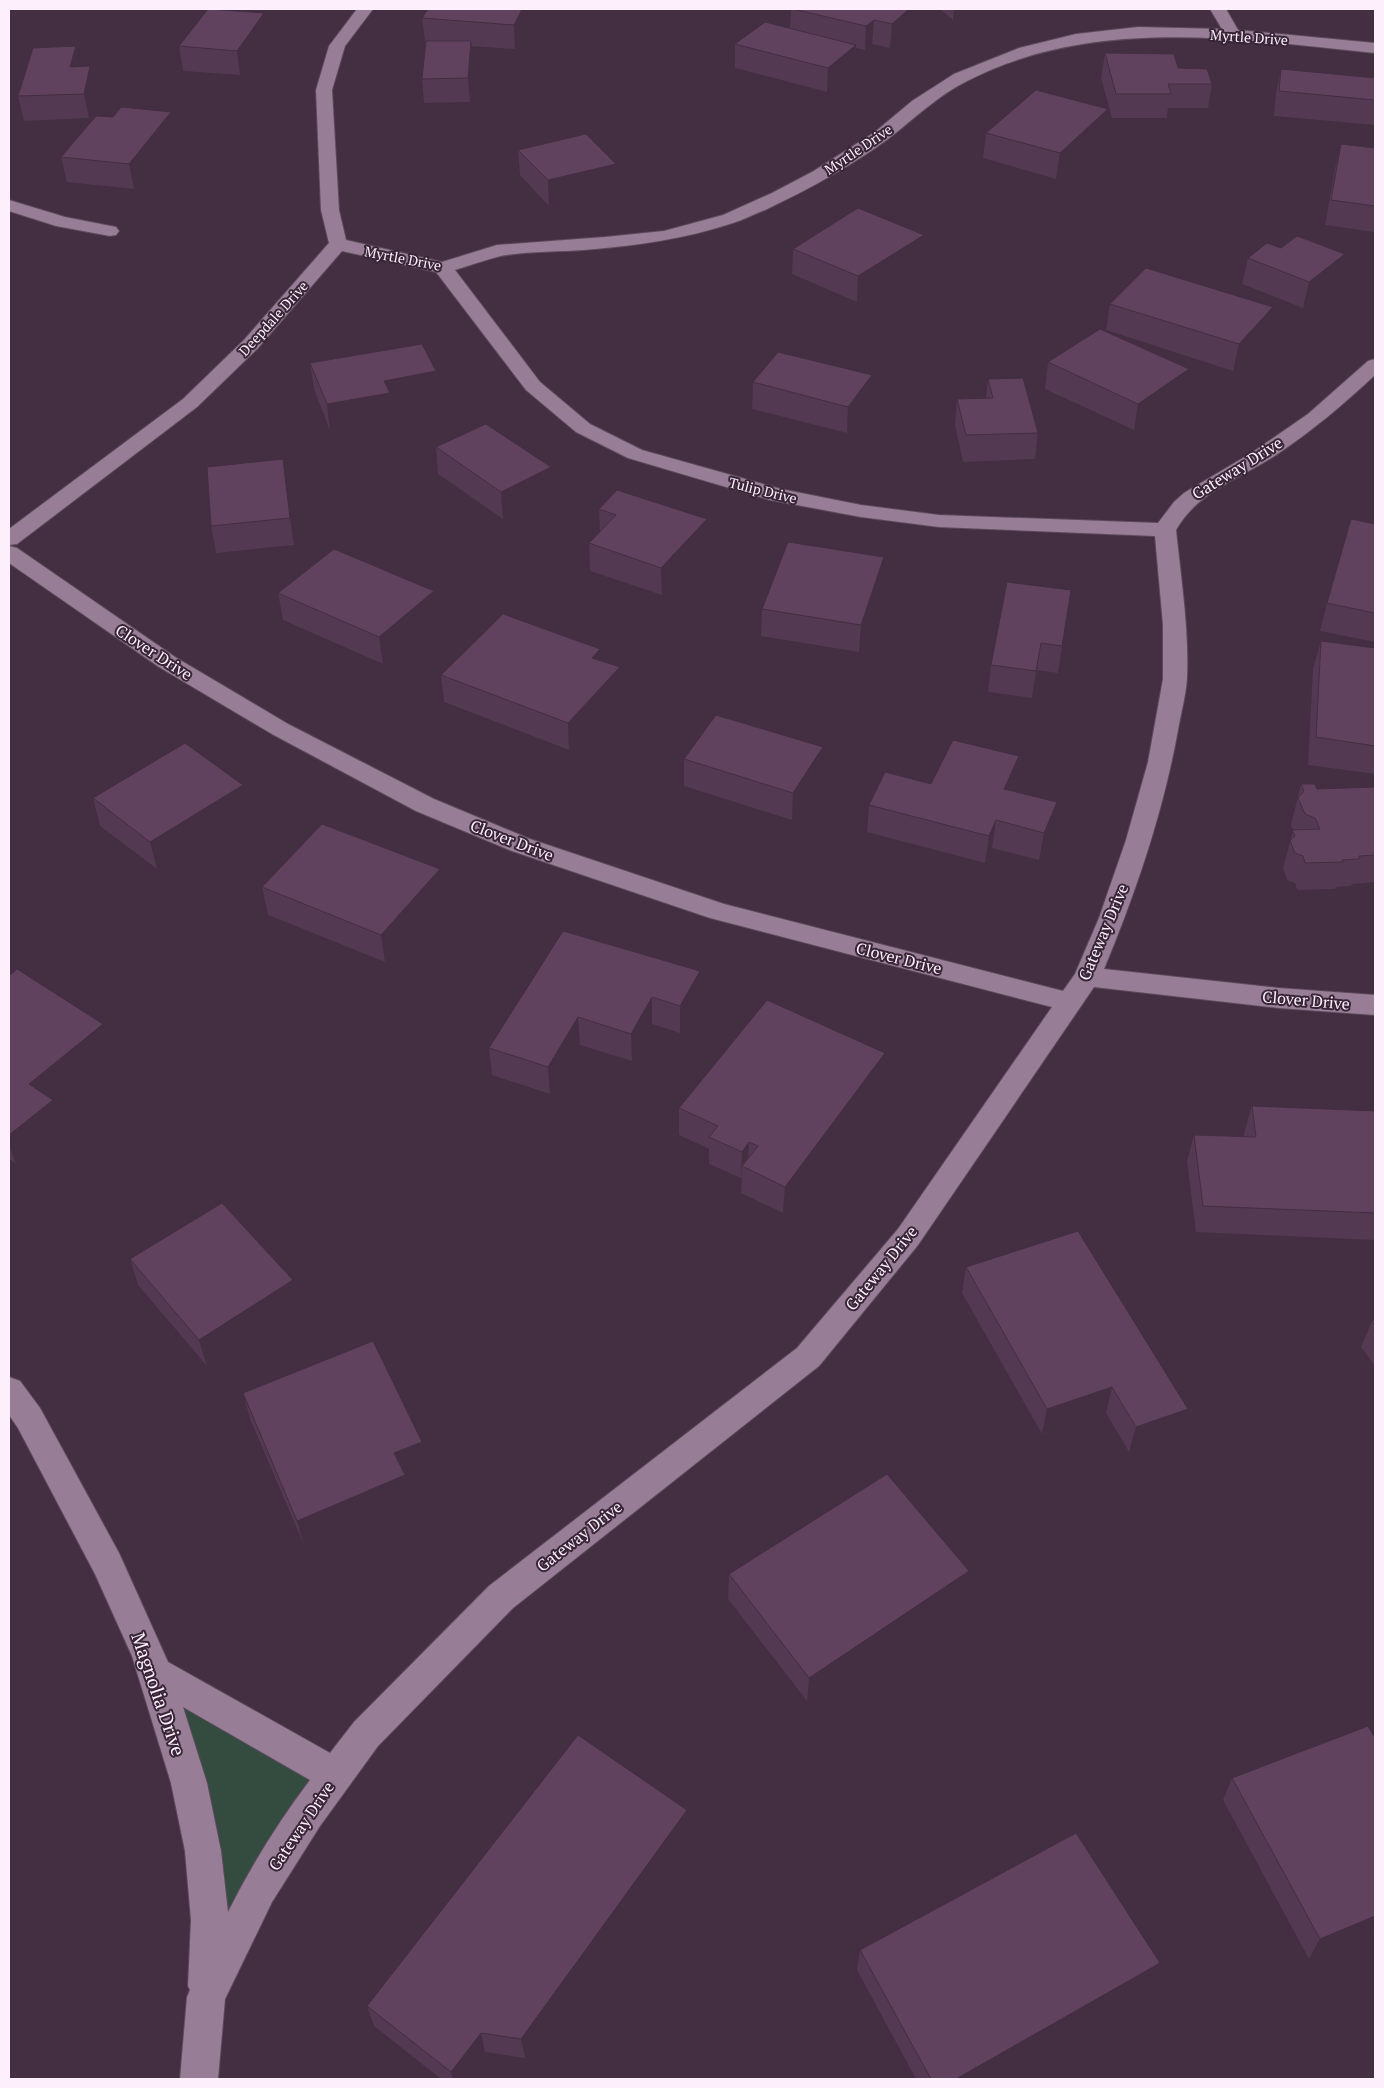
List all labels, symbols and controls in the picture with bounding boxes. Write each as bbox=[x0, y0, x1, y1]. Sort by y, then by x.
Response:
street label: Myrtle Drive bbox=[1210, 25, 1288, 49]
street label: Myrtle Drive bbox=[820, 119, 896, 179]
street label: Myrtle Drive bbox=[363, 241, 443, 275]
street label: Deepdale Drive bbox=[234, 276, 312, 360]
street label: Gateway Drive bbox=[1188, 431, 1286, 505]
street label: Tulip Drive bbox=[727, 472, 799, 508]
street label: Clover Drive bbox=[111, 619, 197, 685]
street label: Clover Drive bbox=[467, 814, 557, 866]
street label: Gateway Drive bbox=[1073, 880, 1133, 984]
street label: Clover Drive bbox=[854, 937, 944, 979]
street label: Clover Drive bbox=[1261, 985, 1351, 1015]
street label: Gateway Drive bbox=[840, 1221, 922, 1315]
street label: Gateway Drive bbox=[532, 1496, 626, 1576]
street label: Magnolia Drive bbox=[126, 1629, 192, 1759]
street label: Gateway Drive bbox=[263, 1777, 339, 1875]

